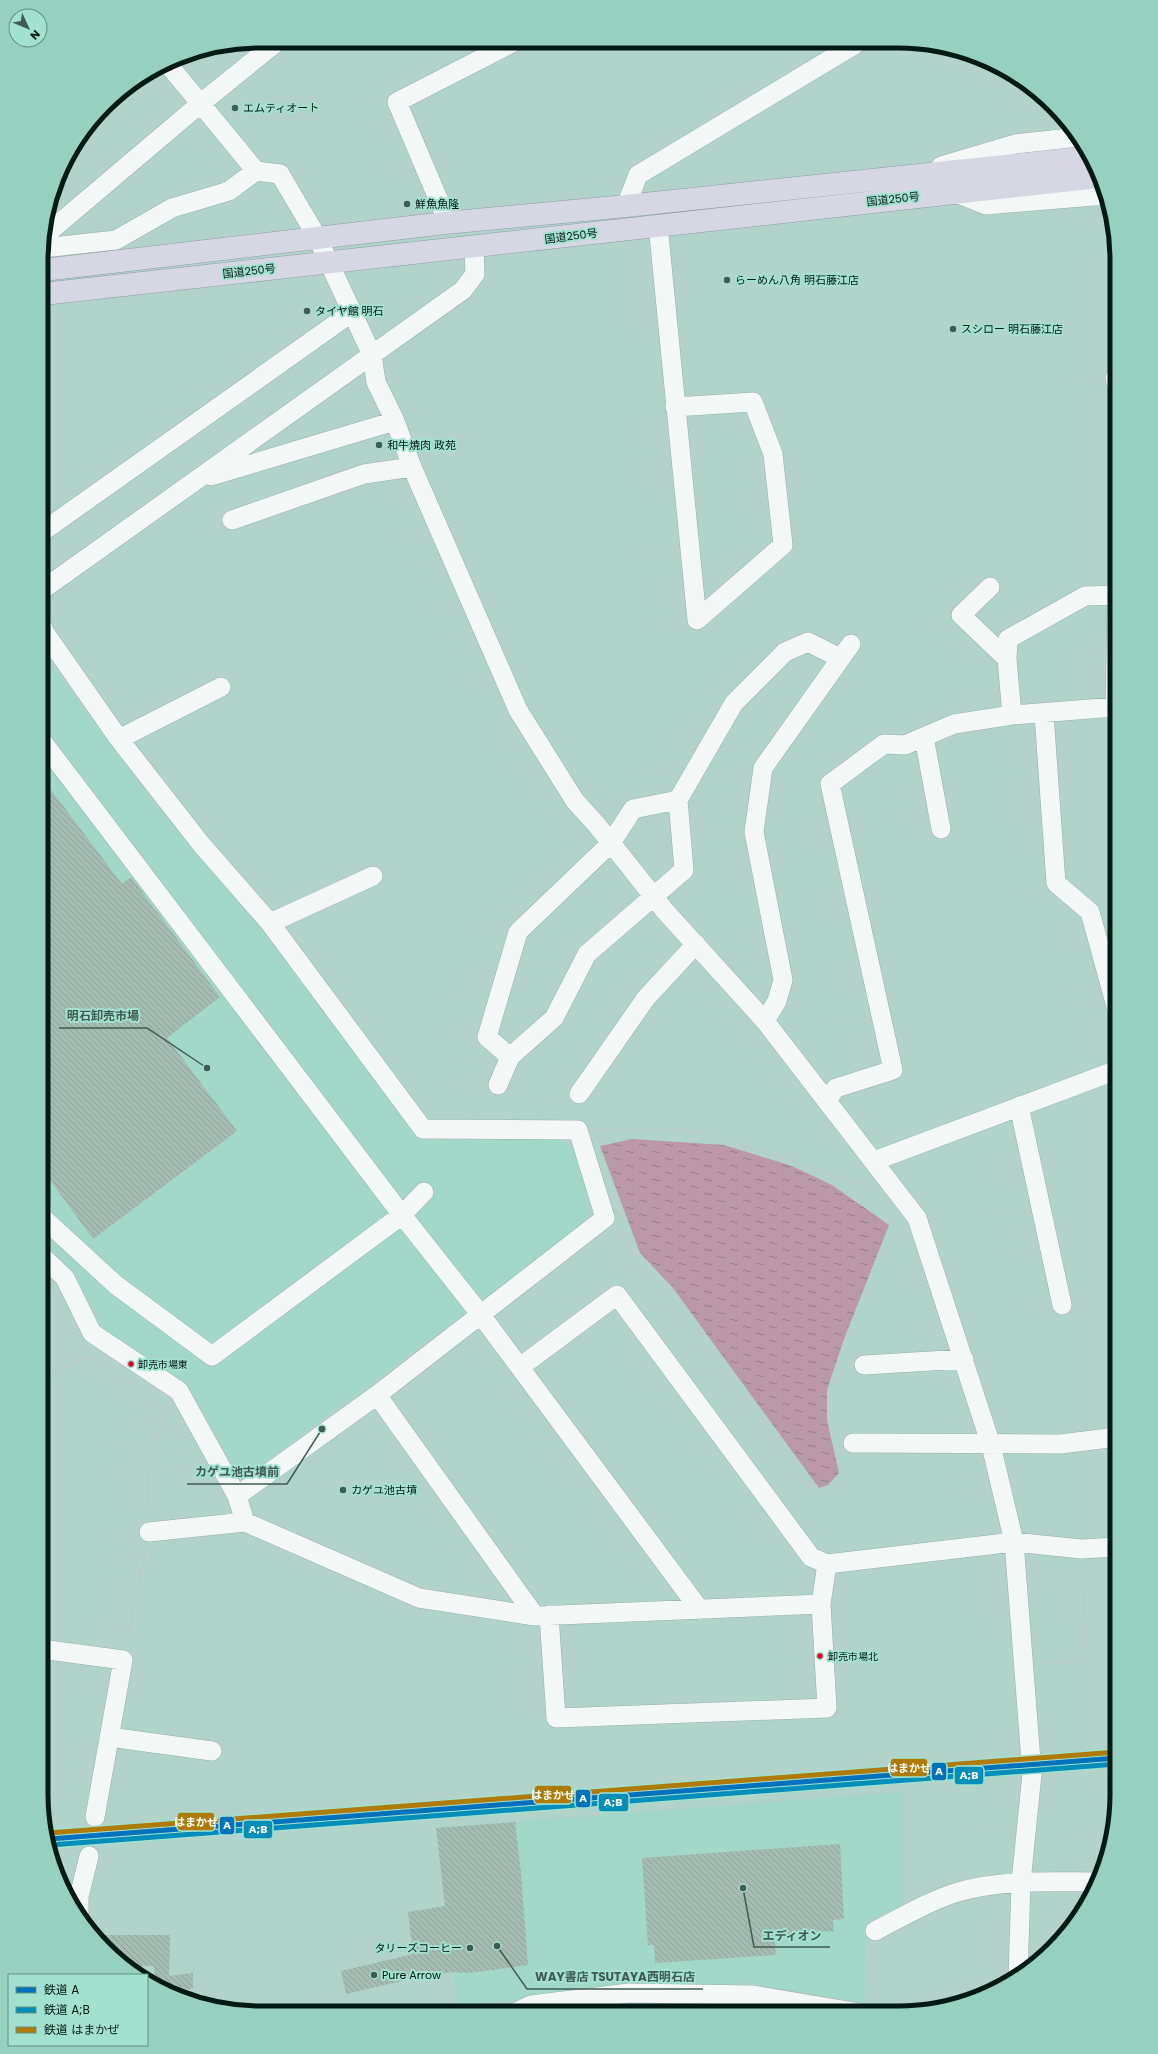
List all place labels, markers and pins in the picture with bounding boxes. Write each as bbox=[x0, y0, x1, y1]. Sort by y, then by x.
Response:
place label: エムティオート bbox=[243, 100, 319, 116]
marker: エムティオート bbox=[230, 103, 240, 113]
place label: 鮮魚魚隆 bbox=[415, 196, 459, 212]
marker: 鮮魚魚隆 bbox=[402, 199, 412, 209]
place label: らーめん八角 明石藤江店 bbox=[735, 272, 859, 288]
marker: らーめん八角 明石藤江店 bbox=[722, 275, 732, 285]
place label: タイヤ館 明石 bbox=[315, 303, 384, 319]
marker: タイヤ館 明石 bbox=[302, 306, 312, 316]
place label: スシロー 明石藤江店 bbox=[961, 321, 1063, 337]
marker: スシロー 明石藤江店 bbox=[948, 324, 958, 334]
place label: 和牛焼肉 政苑 bbox=[387, 437, 456, 453]
marker: 和牛焼肉 政苑 bbox=[374, 440, 384, 450]
callout: 明石卸売市場 bbox=[59, 1004, 147, 1028]
place label: 卸売市場東 bbox=[138, 1357, 188, 1372]
marker: 卸売市場東 bbox=[126, 1359, 136, 1369]
callout: カゲユ池古墳前 bbox=[187, 1460, 287, 1484]
place label: カゲユ池古墳 bbox=[351, 1482, 417, 1498]
marker: カゲユ池古墳 bbox=[338, 1485, 348, 1495]
place label: 卸売市場北 bbox=[828, 1649, 878, 1664]
marker: 卸売市場北 bbox=[815, 1651, 825, 1661]
callout: エディオン bbox=[754, 1923, 830, 1947]
place label: タリーズコーヒー bbox=[375, 1940, 462, 1956]
marker: タリーズコーヒー bbox=[465, 1943, 475, 1953]
callout: WAY書店 TSUTAYA西明石店 bbox=[527, 1965, 703, 1989]
place label: Pure Arrow bbox=[382, 1967, 441, 1983]
marker: Pure Arrow bbox=[369, 1970, 379, 1980]

